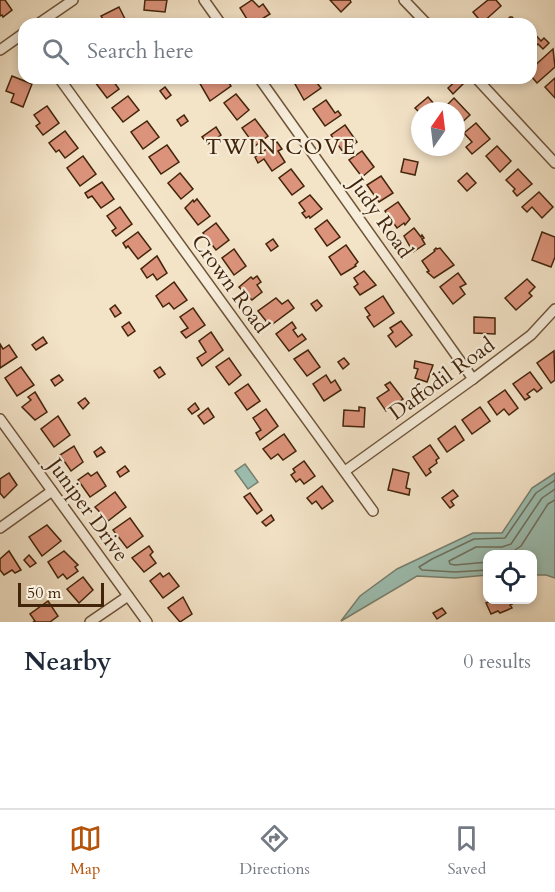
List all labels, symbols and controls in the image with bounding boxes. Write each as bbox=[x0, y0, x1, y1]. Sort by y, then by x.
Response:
search box bbox=[18, 18, 537, 84]
icon: search bbox=[39, 35, 72, 68]
text: Search here bbox=[87, 36, 194, 66]
north arrow bbox=[411, 102, 465, 156]
district label: TWIN COVE bbox=[205, 132, 357, 162]
street label: Judy Road bbox=[341, 169, 419, 264]
street label: Crown Road bbox=[184, 229, 276, 339]
street label: Daffodil Road bbox=[383, 331, 501, 427]
street label: Juniper Drive bbox=[39, 450, 135, 568]
map controls bbox=[483, 550, 537, 604]
button: locate bbox=[483, 550, 537, 604]
scale bar bbox=[18, 580, 104, 608]
text: 50 m bbox=[27, 582, 61, 604]
text: Nearby bbox=[24, 644, 112, 679]
text: 0 results bbox=[463, 648, 531, 675]
tab: Map bbox=[69, 822, 102, 880]
tab: Directions bbox=[239, 822, 310, 880]
tab: Saved bbox=[447, 822, 486, 880]

